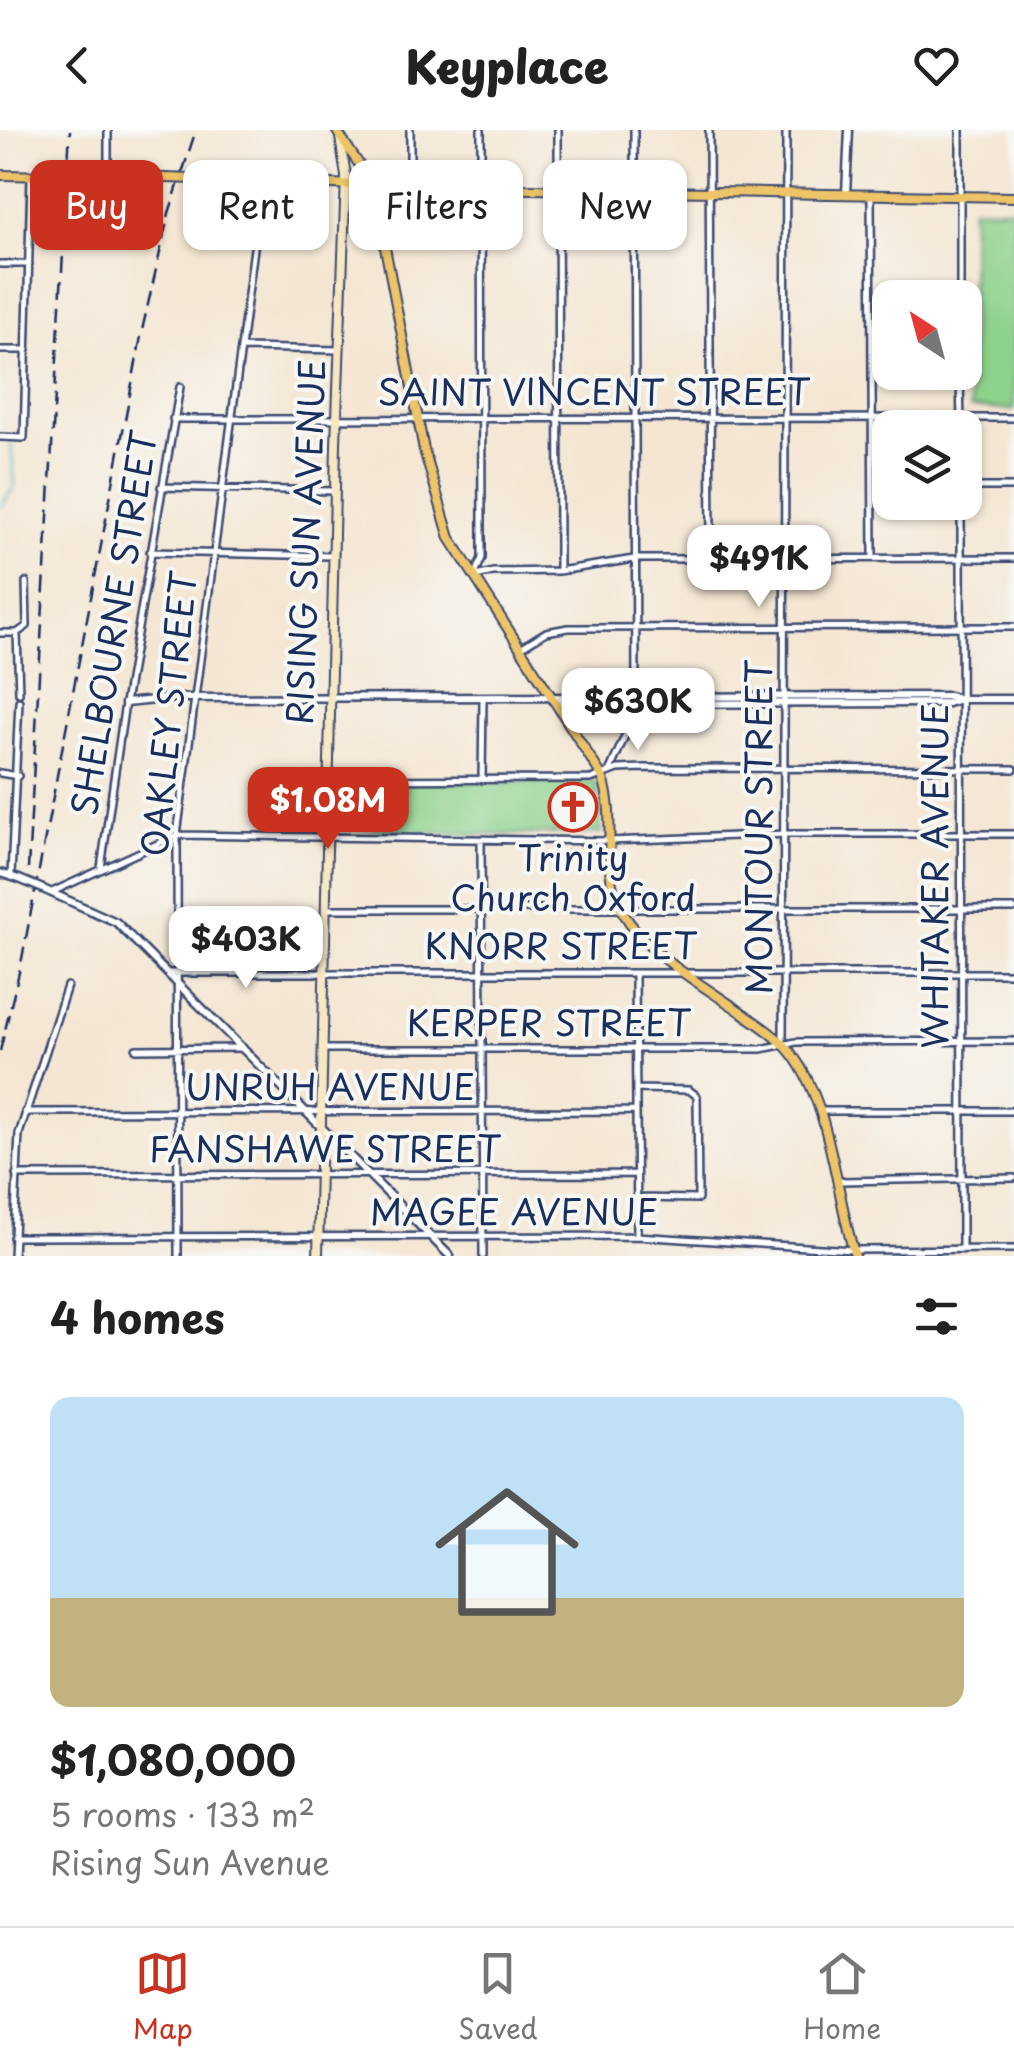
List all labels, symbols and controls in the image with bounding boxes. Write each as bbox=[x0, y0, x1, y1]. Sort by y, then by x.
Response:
text: Keyplace bbox=[406, 31, 608, 99]
icon: back bbox=[50, 38, 105, 93]
icon: heart bbox=[909, 38, 964, 93]
chip: Buy bbox=[30, 160, 163, 250]
chip: Rent bbox=[183, 160, 329, 250]
chip: Filters bbox=[349, 160, 523, 250]
chip: New bbox=[543, 160, 687, 250]
north arrow bbox=[872, 280, 982, 390]
map controls bbox=[872, 280, 982, 520]
street label: RISING SUN AVENUE bbox=[272, 358, 337, 726]
street label: SAINT VINCENT STREET bbox=[378, 364, 811, 417]
button: layers bbox=[872, 410, 982, 520]
street label: SHELBOURNE STREET bbox=[56, 427, 169, 819]
pin: $491K bbox=[689, 525, 829, 610]
text: $491K bbox=[709, 533, 809, 581]
street label: OAKLEY STREET bbox=[126, 568, 209, 859]
street label: MONTOUR STREET bbox=[731, 659, 784, 994]
pin: $630K bbox=[568, 668, 708, 753]
text: $630K bbox=[584, 676, 692, 724]
street label: WHITAKER AVENUE bbox=[907, 703, 960, 1049]
pin: $1.08M bbox=[247, 767, 409, 852]
text: $1.08M bbox=[270, 775, 386, 823]
church icon: Trinity Church Oxford bbox=[547, 781, 599, 833]
place label: Trinity Church Oxford bbox=[450, 830, 696, 923]
pin: $403K bbox=[176, 906, 316, 991]
text: $403K bbox=[191, 914, 301, 962]
street label: KNORR STREET bbox=[425, 918, 697, 971]
street label: KERPER STREET bbox=[407, 995, 691, 1048]
street label: UNRUH AVENUE bbox=[185, 1059, 475, 1112]
street label: FANSHAWE STREET bbox=[149, 1121, 501, 1174]
street label: MAGEE AVENUE bbox=[370, 1184, 658, 1237]
text: 4 homes bbox=[50, 1285, 225, 1348]
icon: filters bbox=[909, 1289, 964, 1344]
icon: home bbox=[417, 1462, 597, 1642]
text: $1,080,000 bbox=[50, 1727, 296, 1790]
text: 5 rooms · 133 m² bbox=[50, 1790, 315, 1838]
text: Rising Sun Avenue bbox=[50, 1838, 330, 1886]
tab: Map bbox=[133, 1946, 193, 2049]
tab: Saved bbox=[458, 1946, 538, 2049]
tab: Home bbox=[803, 1946, 881, 2049]

